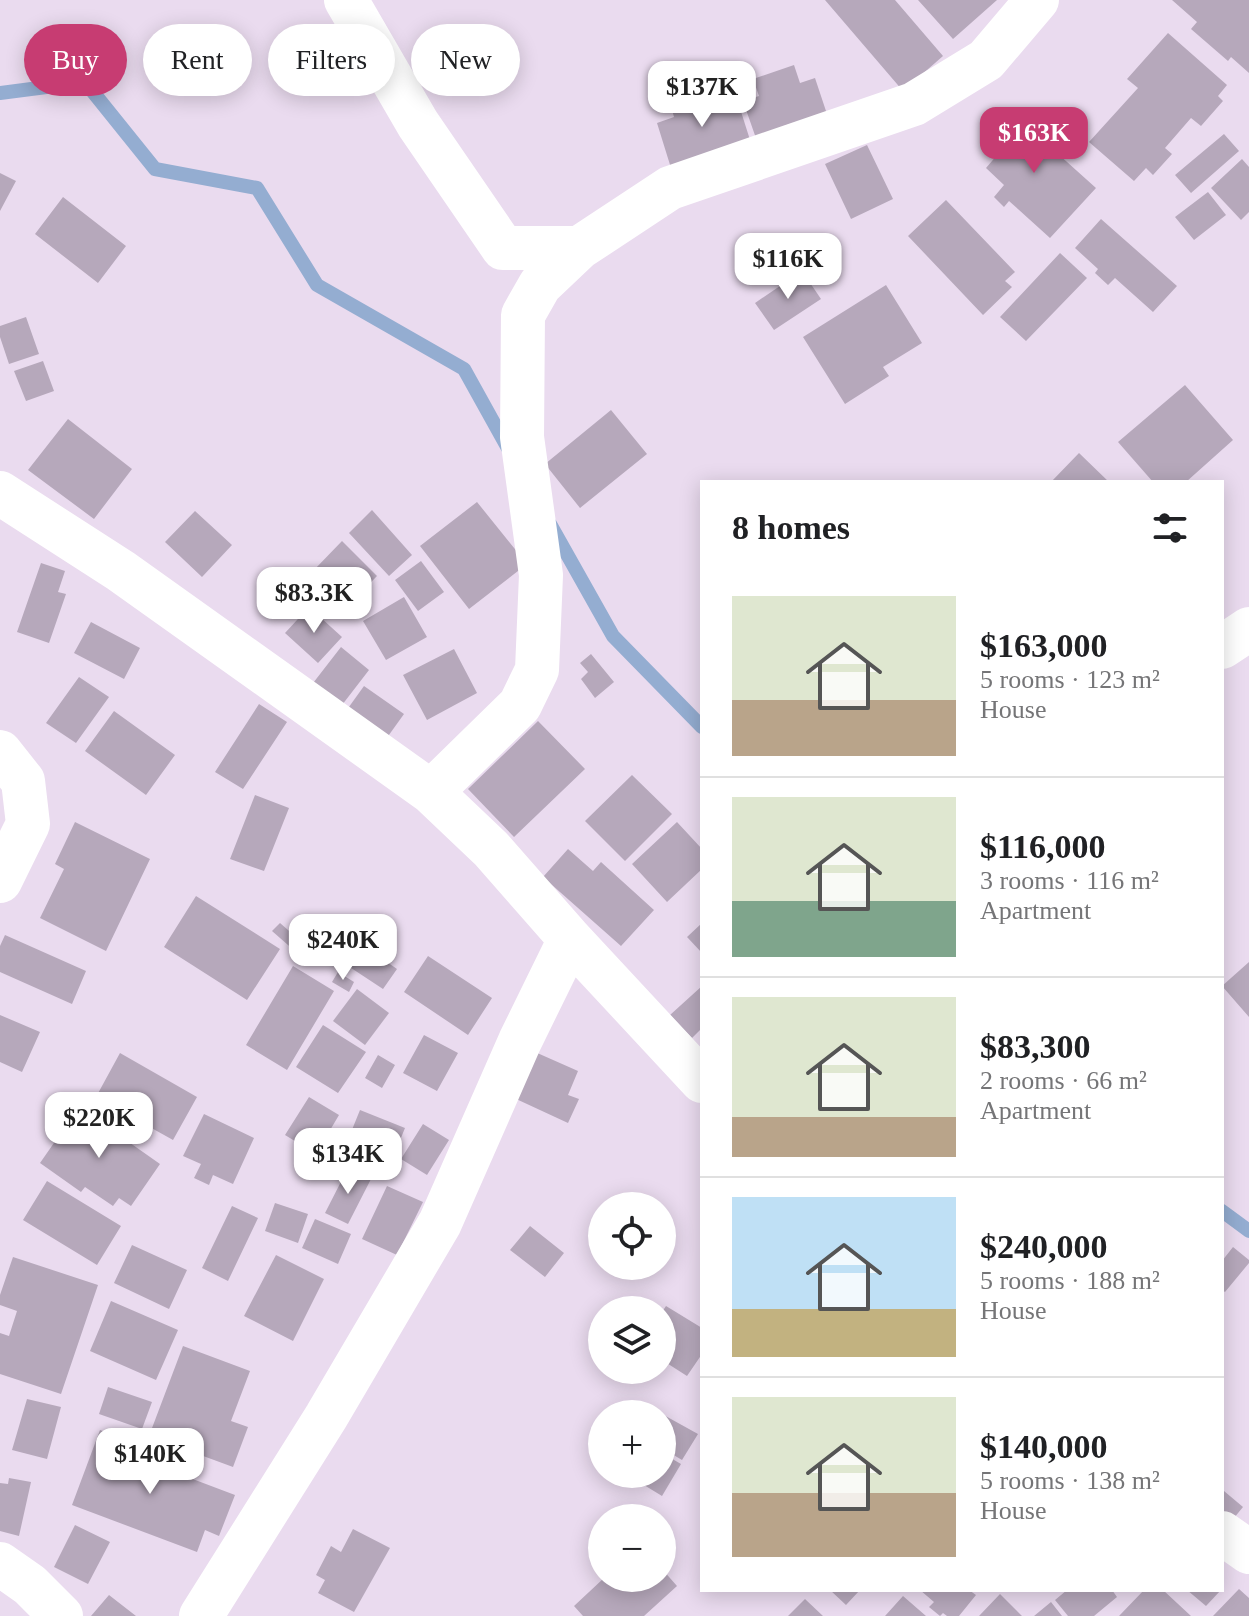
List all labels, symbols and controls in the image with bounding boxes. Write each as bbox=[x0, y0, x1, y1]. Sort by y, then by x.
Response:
chip: Buy bbox=[24, 24, 127, 96]
chip: Rent bbox=[143, 24, 252, 96]
chip: Filters bbox=[268, 24, 395, 96]
chip: New bbox=[411, 24, 520, 96]
pin: $137K bbox=[646, 61, 758, 129]
text: $137K bbox=[666, 72, 738, 101]
pin: $163K bbox=[978, 107, 1090, 175]
text: $163K bbox=[998, 118, 1070, 147]
pin: $116K bbox=[732, 233, 844, 301]
text: $116K bbox=[753, 244, 823, 273]
icon: filters bbox=[1148, 506, 1192, 550]
text: 8 homes bbox=[732, 509, 850, 546]
pin: $83.3K bbox=[249, 567, 379, 635]
text: $83.3K bbox=[275, 578, 353, 607]
text: $163,000 bbox=[980, 627, 1108, 664]
icon: home bbox=[796, 628, 892, 724]
text: 5 rooms · 123 m² bbox=[980, 665, 1160, 694]
text: House bbox=[980, 695, 1046, 724]
text: $116,000 bbox=[980, 828, 1106, 865]
icon: home bbox=[796, 829, 892, 925]
text: 3 rooms · 116 m² bbox=[980, 866, 1159, 895]
text: Apartment bbox=[980, 896, 1091, 925]
pin: $240K bbox=[287, 914, 399, 982]
text: $240K bbox=[307, 925, 379, 954]
text: $83,300 bbox=[980, 1028, 1091, 1065]
icon: home bbox=[796, 1029, 892, 1125]
text: 2 rooms · 66 m² bbox=[980, 1066, 1147, 1095]
pin: $220K bbox=[43, 1092, 155, 1160]
text: Apartment bbox=[980, 1096, 1091, 1125]
text: $220K bbox=[63, 1103, 135, 1132]
pin: $134K bbox=[292, 1128, 404, 1196]
text: $134K bbox=[312, 1139, 384, 1168]
map controls bbox=[588, 1192, 676, 1592]
button: locate bbox=[588, 1192, 676, 1280]
text: $240,000 bbox=[980, 1228, 1108, 1265]
icon: home bbox=[796, 1229, 892, 1325]
text: 5 rooms · 188 m² bbox=[980, 1266, 1160, 1295]
button: layers bbox=[588, 1296, 676, 1384]
text: House bbox=[980, 1296, 1046, 1325]
button: + bbox=[588, 1400, 676, 1488]
pin: $140K bbox=[94, 1428, 206, 1496]
text: $140,000 bbox=[980, 1428, 1108, 1465]
icon: home bbox=[796, 1429, 892, 1525]
text: $140K bbox=[114, 1439, 186, 1468]
text: 5 rooms · 138 m² bbox=[980, 1466, 1160, 1495]
text: House bbox=[980, 1496, 1046, 1525]
button: − bbox=[588, 1504, 676, 1592]

